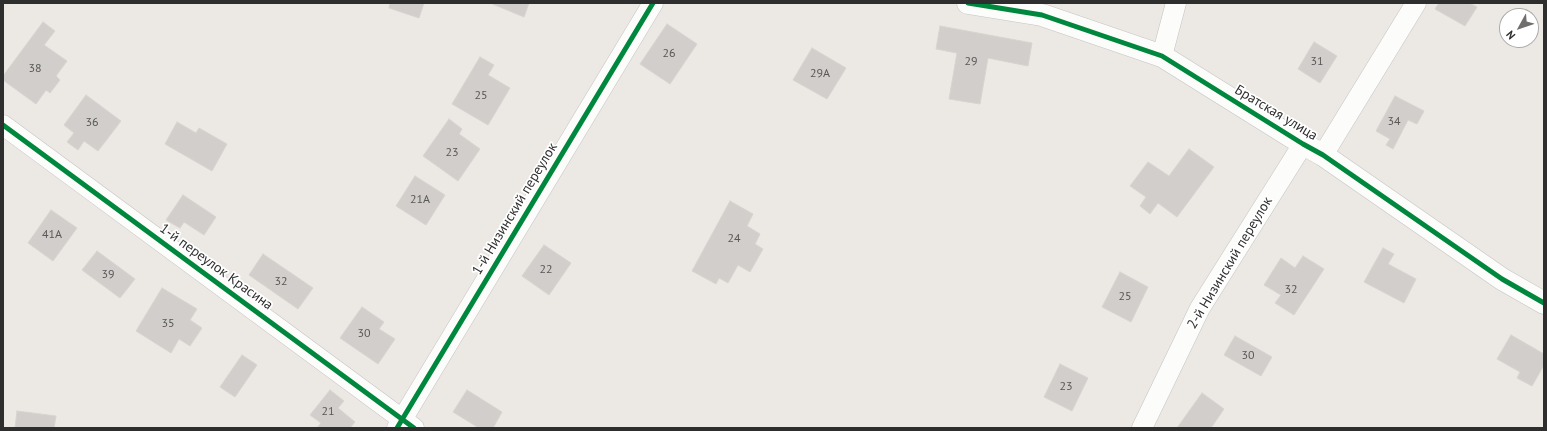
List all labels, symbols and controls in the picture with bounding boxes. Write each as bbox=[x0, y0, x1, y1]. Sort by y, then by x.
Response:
north arrow bbox=[1499, 8, 1539, 48]
text: N bbox=[1503, 28, 1518, 42]
house number: 26 bbox=[662, 47, 676, 61]
house number: 29 bbox=[964, 55, 978, 69]
house number: 31 bbox=[1310, 55, 1324, 69]
house number: 38 bbox=[28, 62, 42, 76]
house number: 29А bbox=[810, 67, 830, 81]
street label: Братская улица bbox=[1232, 82, 1320, 144]
house number: 25 bbox=[474, 89, 488, 103]
house number: 34 bbox=[1387, 115, 1401, 129]
house number: 36 bbox=[85, 116, 99, 130]
street label: 1-й Низинский переулок bbox=[469, 140, 561, 278]
house number: 23 bbox=[445, 146, 459, 160]
house number: 21А bbox=[410, 193, 430, 207]
street label: 2-й Низинский переулок bbox=[1184, 194, 1276, 332]
street label: 1-й переулок Красина bbox=[156, 220, 276, 314]
house number: 41А bbox=[42, 228, 62, 242]
house number: 24 bbox=[727, 232, 741, 246]
house number: 22 bbox=[539, 263, 553, 277]
house number: 39 bbox=[101, 268, 115, 282]
house number: 32 bbox=[274, 275, 288, 289]
house number: 32 bbox=[1284, 283, 1298, 297]
house number: 25 bbox=[1118, 290, 1132, 304]
house number: 35 bbox=[161, 317, 175, 331]
house number: 30 bbox=[357, 327, 371, 341]
house number: 30 bbox=[1241, 349, 1255, 363]
house number: 23 bbox=[1059, 380, 1073, 394]
house number: 21 bbox=[321, 405, 335, 419]

